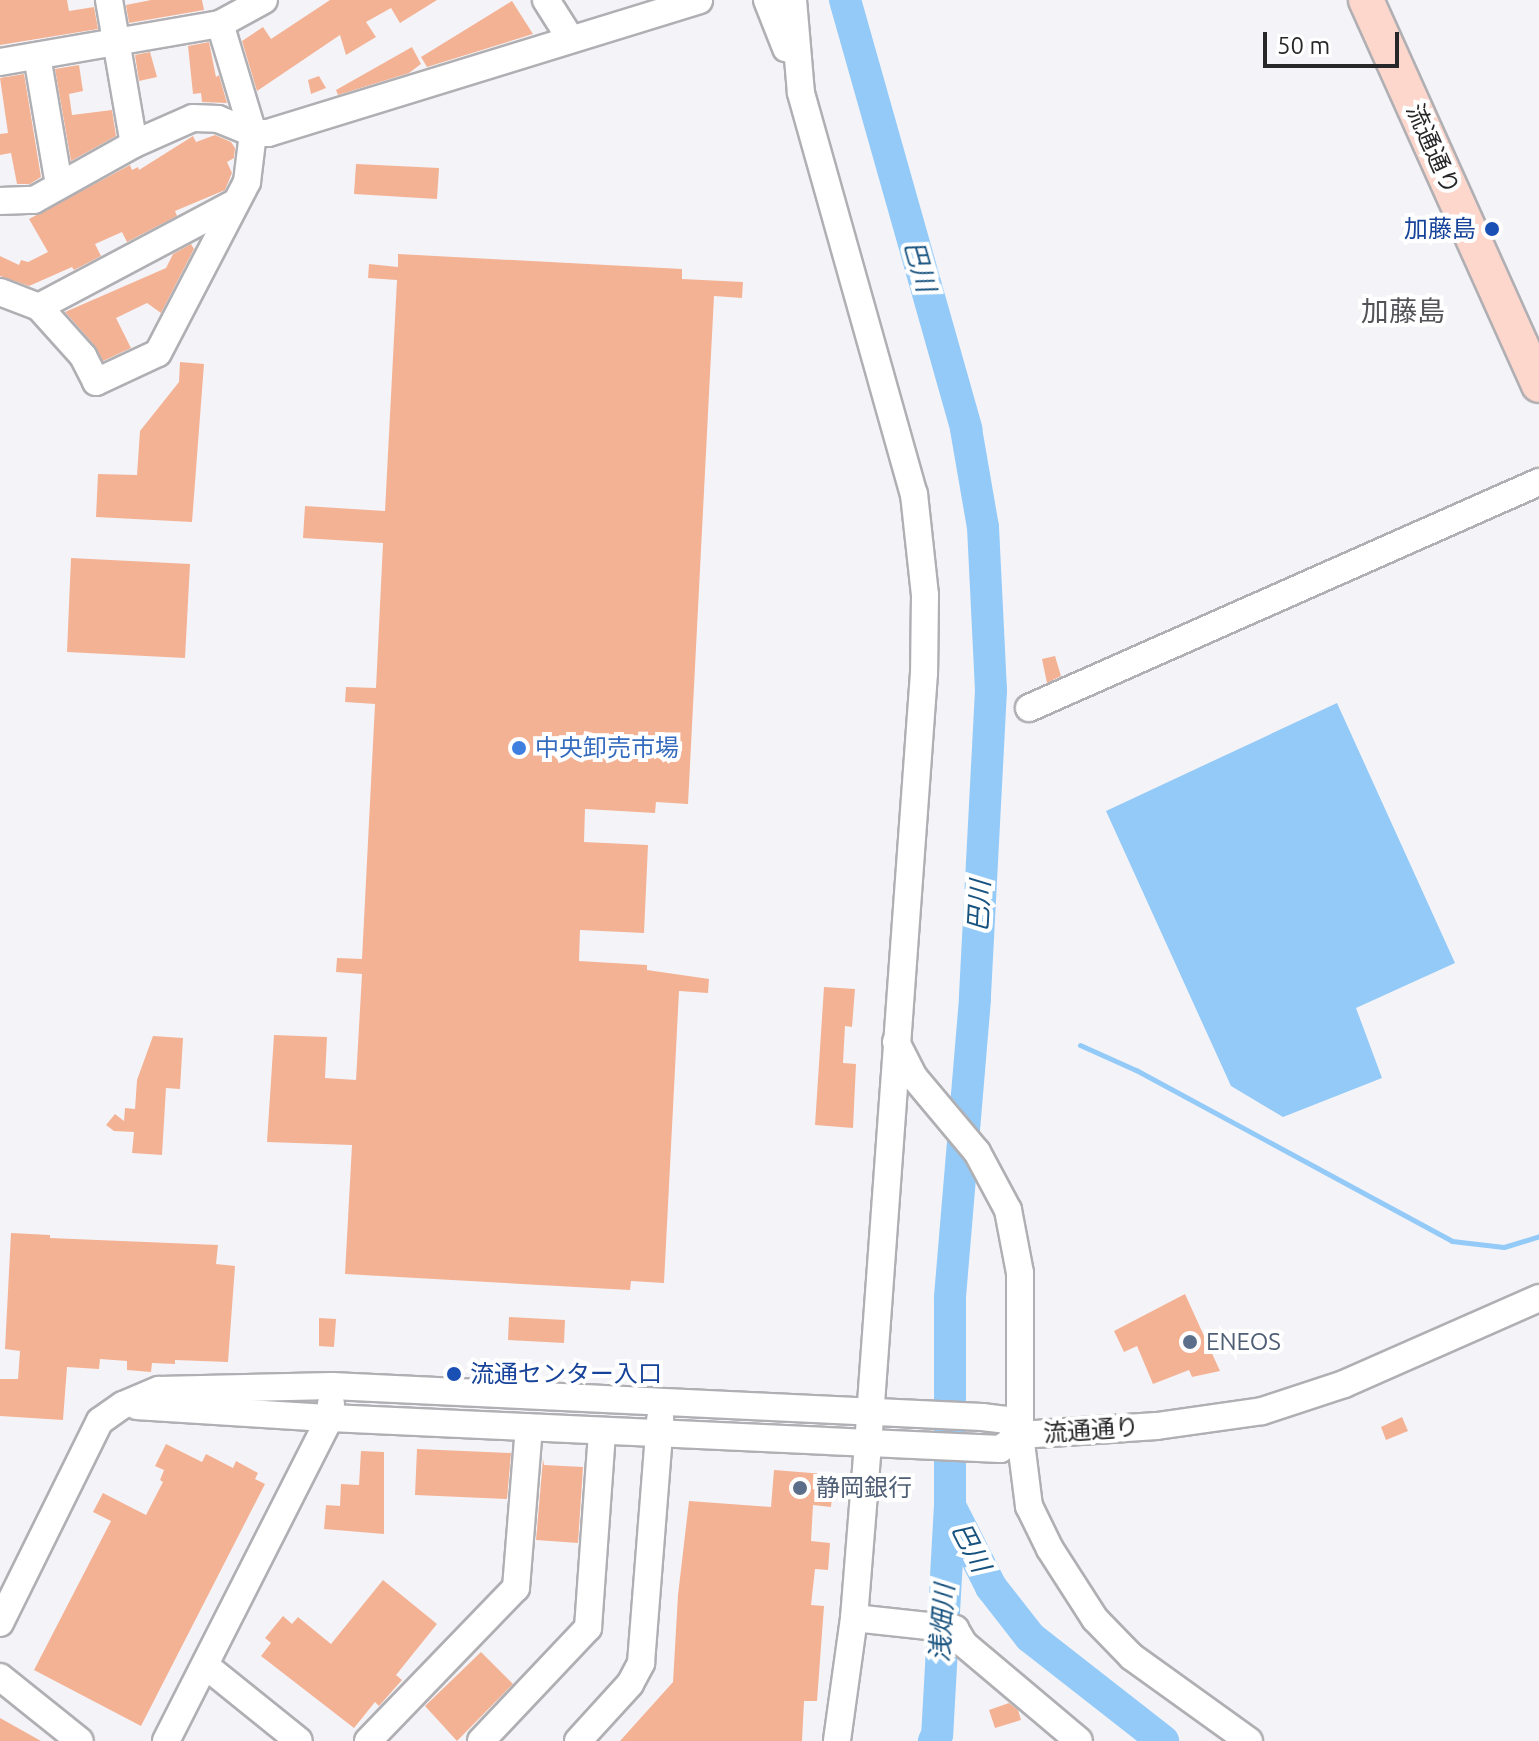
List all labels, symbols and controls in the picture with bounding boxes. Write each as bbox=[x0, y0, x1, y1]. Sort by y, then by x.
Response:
scale bar bbox=[1267, 16, 1403, 66]
text: 50 m bbox=[1277, 32, 1330, 59]
street label: 流通通り bbox=[1400, 99, 1466, 199]
place label: 加藤島 bbox=[1404, 215, 1476, 243]
marker: 加藤島 bbox=[1483, 220, 1501, 238]
water label: 巴川 bbox=[898, 237, 942, 295]
district label: 加藤島 bbox=[1361, 294, 1445, 328]
place label: 中央卸売市場 bbox=[535, 734, 679, 762]
marker: 中央卸売市場 bbox=[510, 739, 528, 757]
water label: 巴川 bbox=[962, 879, 996, 933]
place label: ENEOS bbox=[1206, 1328, 1281, 1356]
marker: ENEOS bbox=[1181, 1333, 1199, 1351]
place label: 流通センター入口 bbox=[470, 1360, 662, 1388]
marker: 流通センター入口 bbox=[445, 1365, 463, 1383]
street label: 流通通り bbox=[1042, 1412, 1140, 1448]
place label: 静岡銀行 bbox=[816, 1474, 912, 1502]
marker: 静岡銀行 bbox=[791, 1479, 809, 1497]
water label: 巴川 bbox=[945, 1517, 997, 1577]
water label: 浅畑川 bbox=[924, 1583, 960, 1663]

